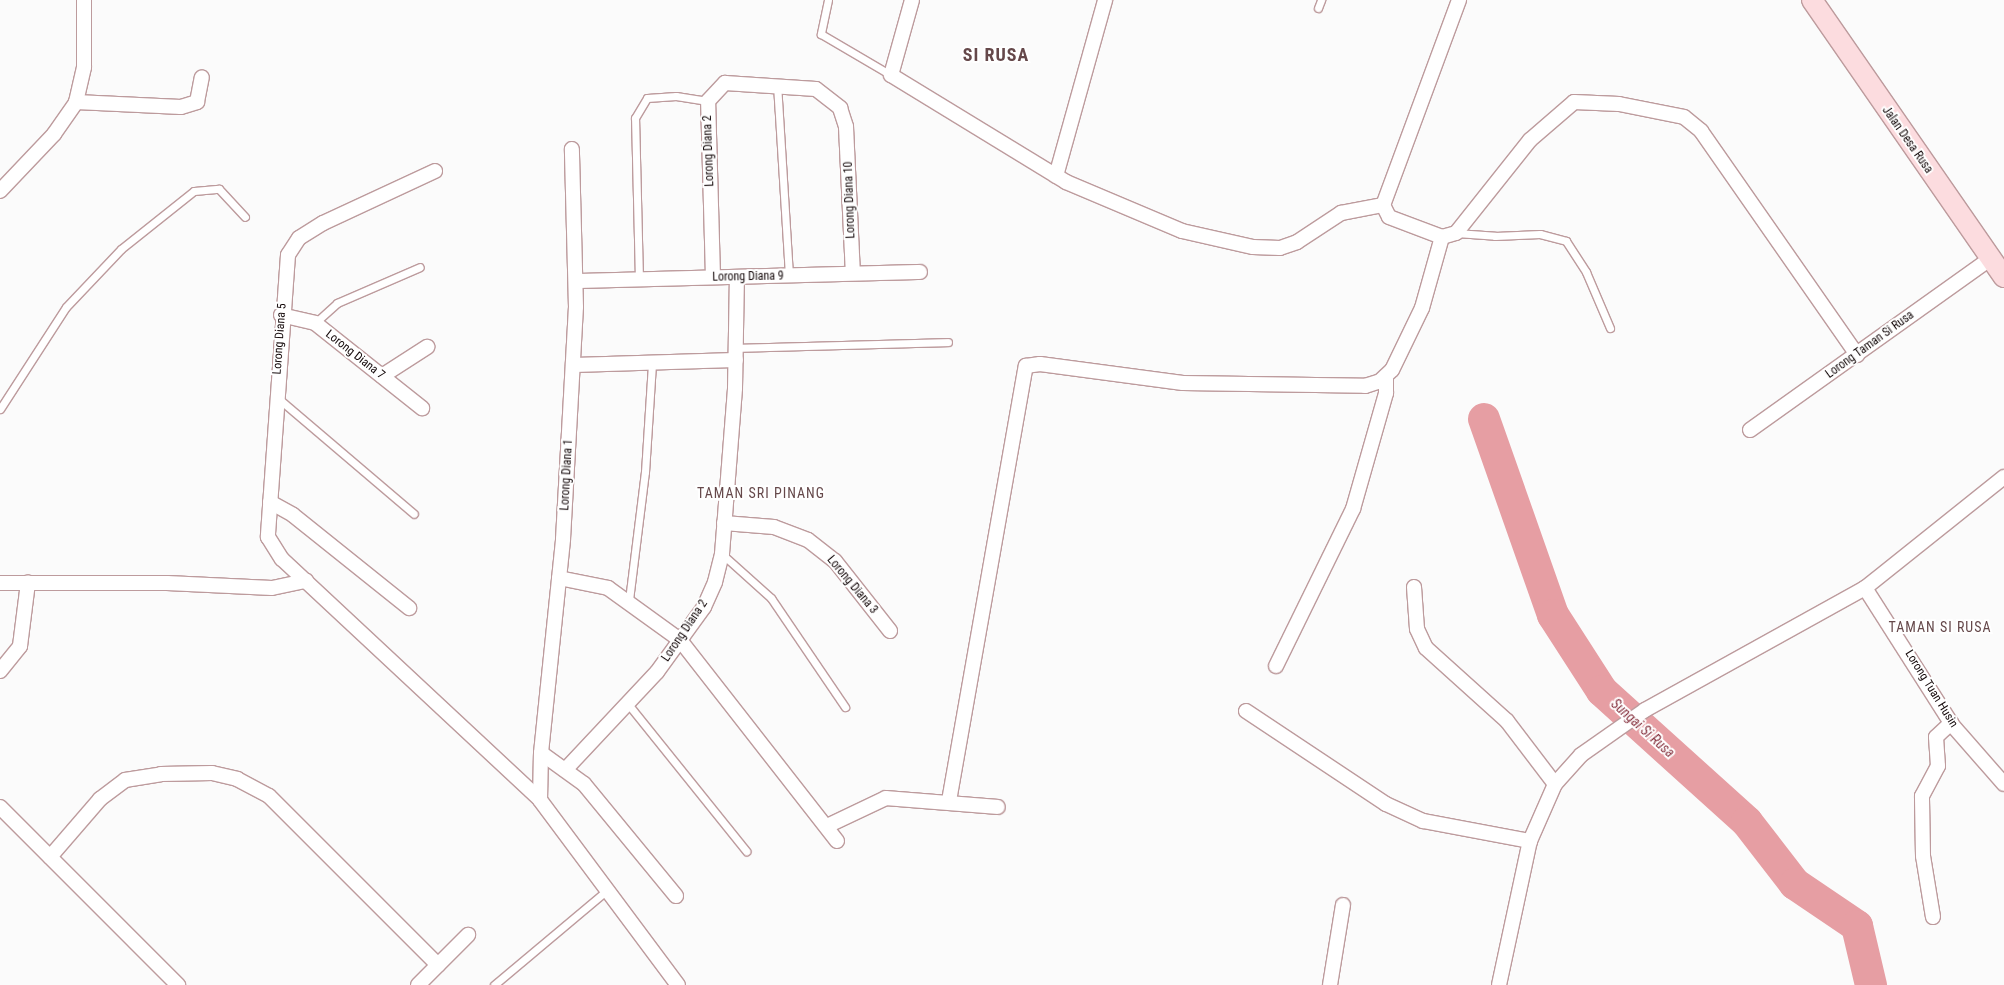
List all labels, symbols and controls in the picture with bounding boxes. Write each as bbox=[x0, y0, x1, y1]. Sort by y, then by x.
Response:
district label: SI RUSA bbox=[962, 44, 1030, 66]
street label: Jalan Desa Rusa bbox=[1879, 104, 1935, 176]
street label: Lorong Diana 2 bbox=[701, 115, 717, 187]
street label: Lorong Diana 10 bbox=[841, 161, 859, 239]
street label: Lorong Diana 9 bbox=[712, 269, 784, 285]
street label: Lorong Diana 5 bbox=[270, 303, 290, 375]
street label: Lorong Taman Si Rusa bbox=[1823, 308, 1917, 382]
street label: Lorong Diana 7 bbox=[322, 327, 388, 383]
street label: Lorong Diana 1 bbox=[558, 439, 576, 511]
district label: TAMAN SRI PINANG bbox=[695, 485, 827, 501]
street label: Lorong Diana 3 bbox=[824, 553, 880, 617]
street label: Lorong Diana 2 bbox=[659, 597, 711, 665]
district label: TAMAN SI RUSA bbox=[1887, 619, 1993, 635]
street label: Lorong Tuan Husin bbox=[1901, 648, 1961, 730]
water label: Sungai Si Rusa bbox=[1608, 695, 1678, 761]

